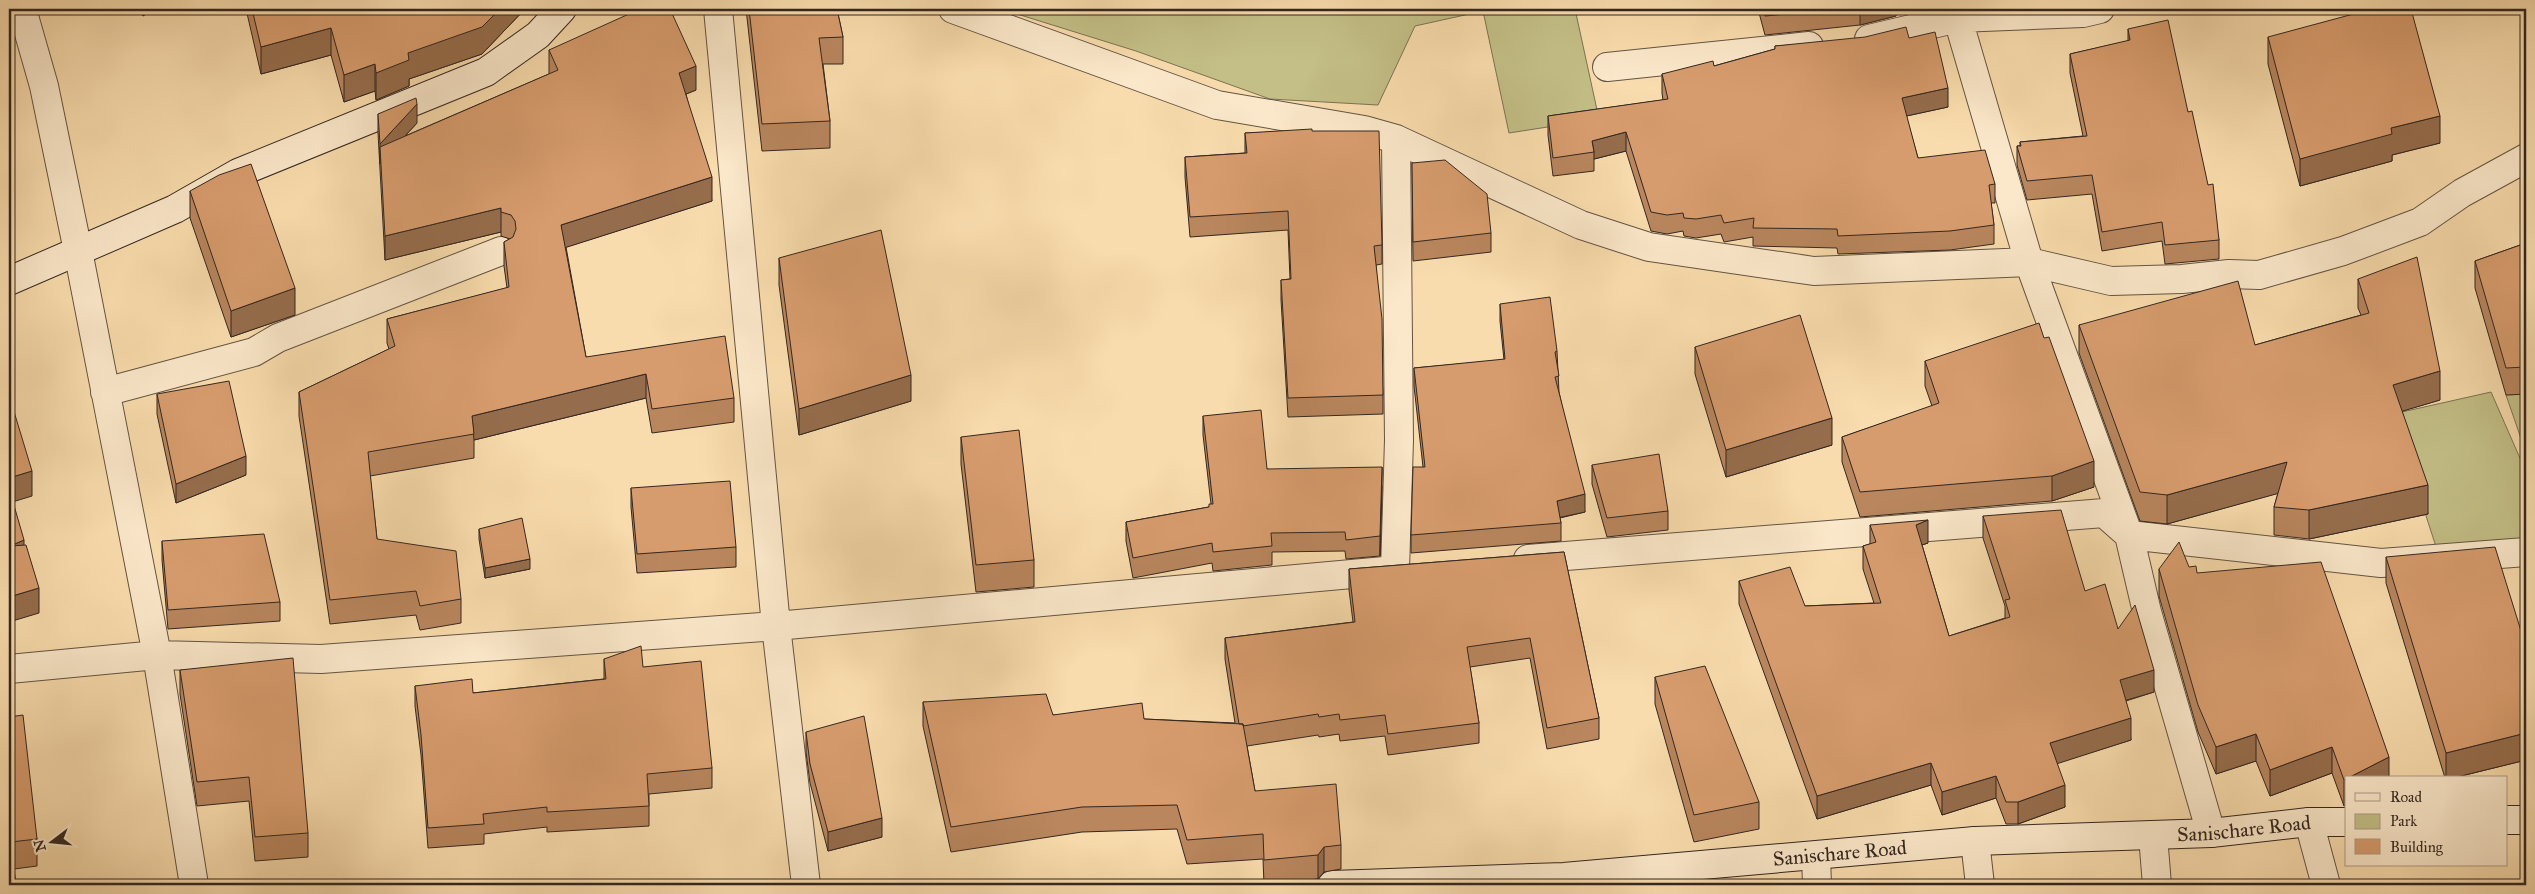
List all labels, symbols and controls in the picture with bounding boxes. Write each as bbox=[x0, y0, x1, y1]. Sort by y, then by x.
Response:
legend bbox=[2345, 776, 2508, 866]
text: Road bbox=[2390, 788, 2422, 806]
street label: Sanischare Road bbox=[2177, 810, 2312, 846]
text: Park bbox=[2390, 812, 2417, 830]
north arrow bbox=[28, 816, 78, 866]
street label: Sanischare Road bbox=[1772, 835, 1908, 871]
text: N bbox=[30, 837, 50, 853]
text: Building bbox=[2390, 838, 2444, 856]

